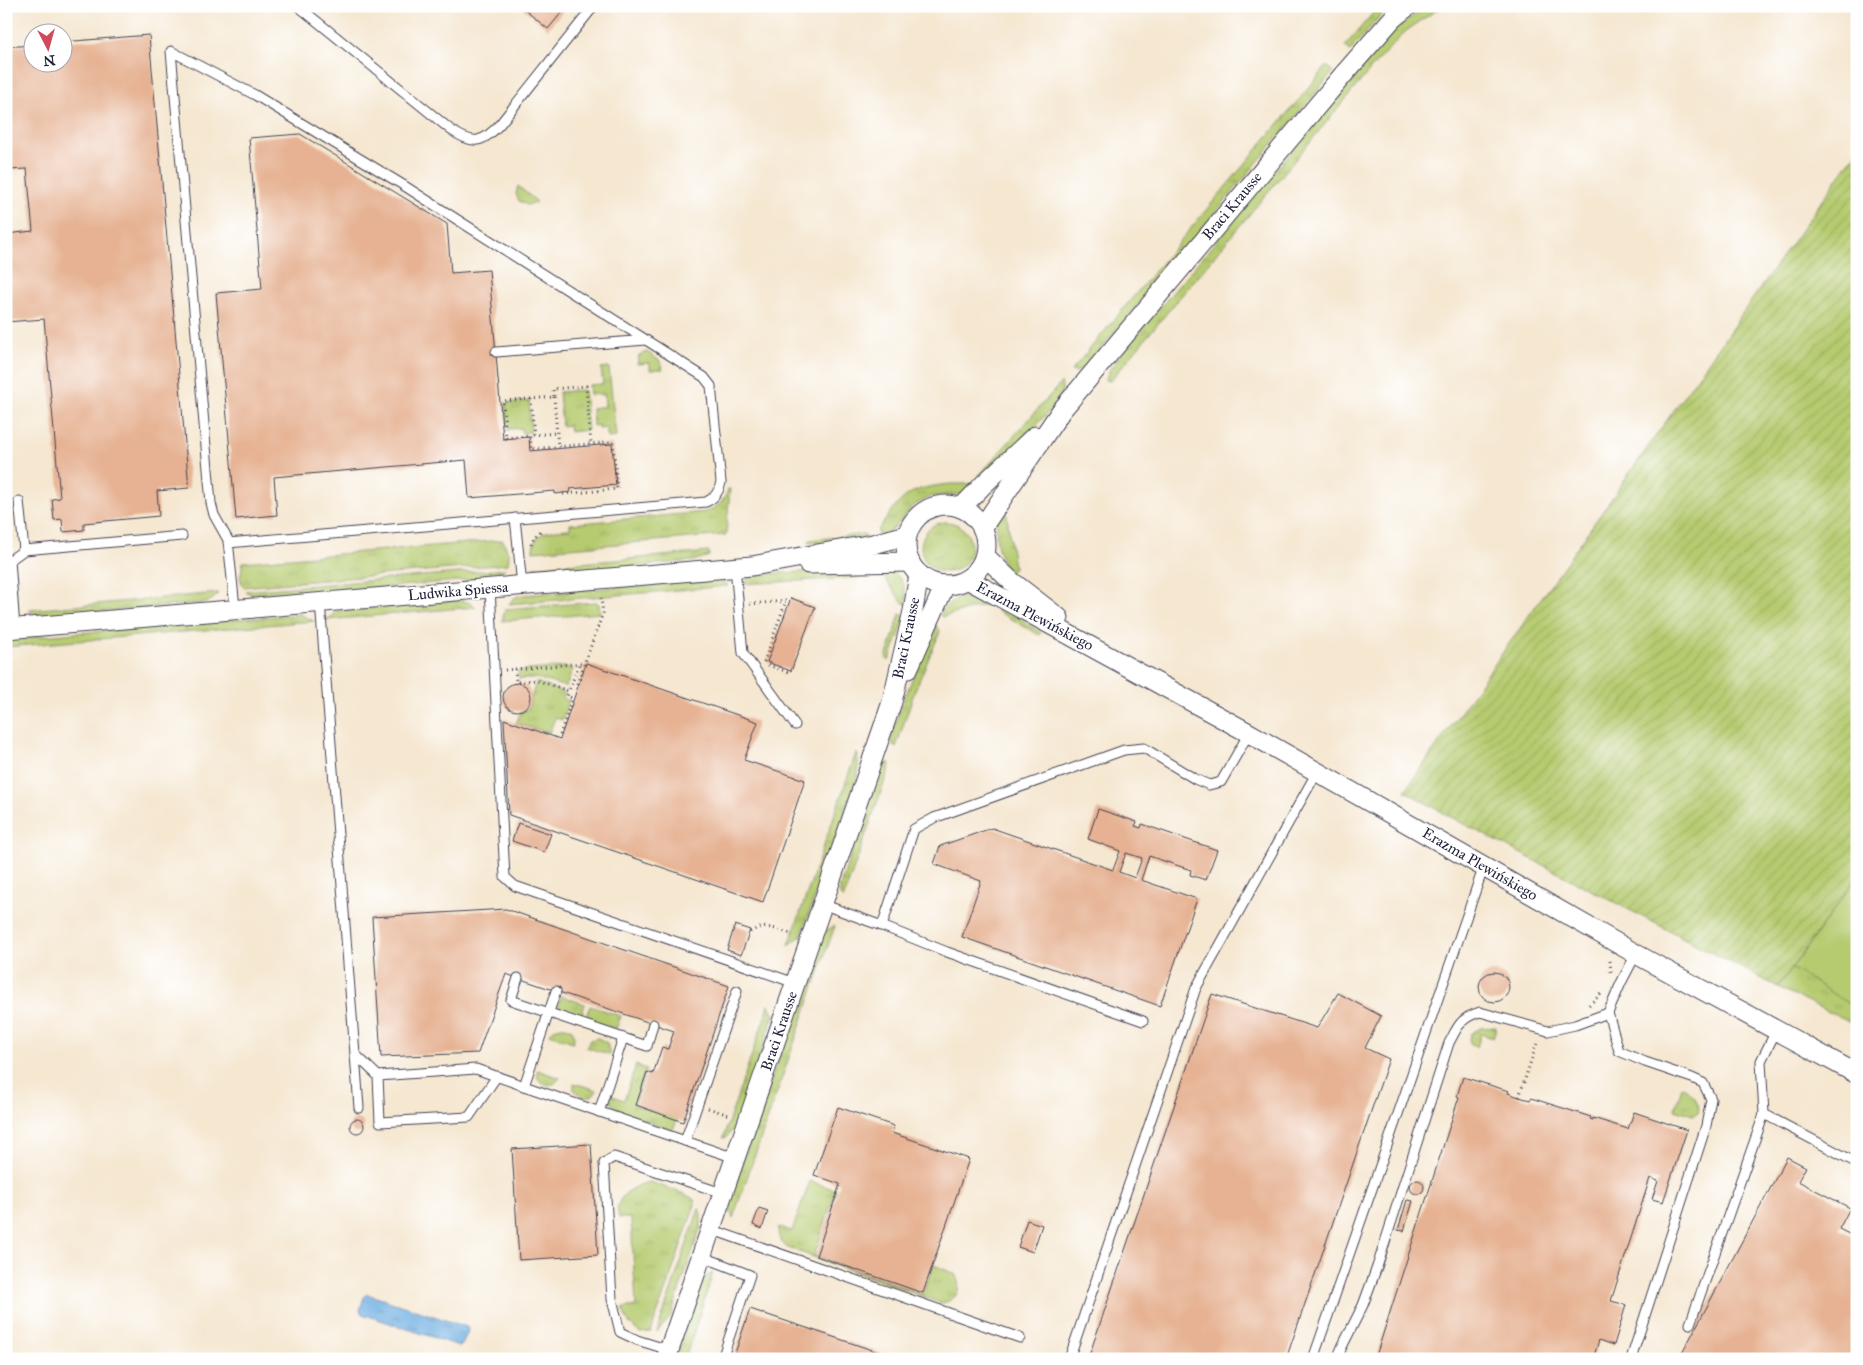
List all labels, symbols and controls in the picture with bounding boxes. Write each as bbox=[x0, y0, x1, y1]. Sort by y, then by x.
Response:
north arrow bbox=[22, 22, 72, 72]
text: N bbox=[42, 51, 56, 70]
street label: Braci Krausse bbox=[1198, 168, 1266, 244]
street label: Ludwika Spiessa bbox=[407, 578, 510, 604]
street label: Erazma Plewińskiego bbox=[973, 578, 1097, 655]
street label: Braci Krausse bbox=[889, 595, 923, 681]
street label: Erazma Plewińskiego bbox=[1419, 824, 1541, 904]
street label: Braci Krausse bbox=[757, 989, 801, 1073]

